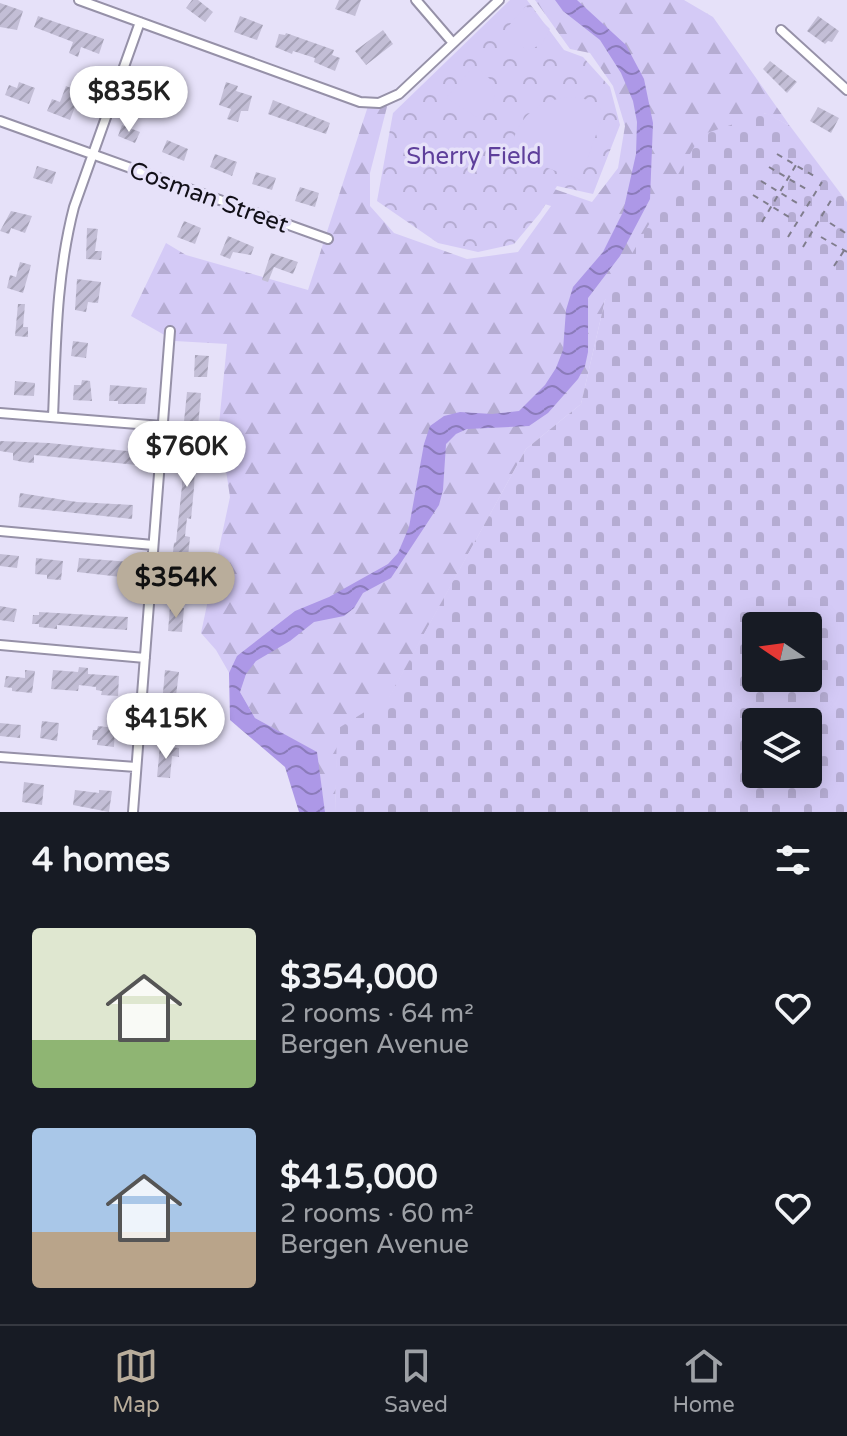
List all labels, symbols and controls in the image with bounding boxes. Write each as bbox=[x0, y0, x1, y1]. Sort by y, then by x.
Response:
pin: $835K bbox=[73, 66, 185, 134]
text: $835K bbox=[88, 76, 170, 107]
park label: Sherry Field bbox=[406, 142, 542, 171]
street label: Cosman Street bbox=[125, 155, 292, 240]
pin: $760K bbox=[131, 421, 243, 489]
text: $760K bbox=[146, 431, 228, 462]
pin: $354K bbox=[120, 552, 232, 620]
text: $354K bbox=[135, 562, 217, 593]
north arrow bbox=[742, 612, 822, 692]
map controls bbox=[742, 612, 822, 788]
pin: $415K bbox=[110, 693, 222, 761]
text: $415K bbox=[125, 703, 207, 734]
button: layers bbox=[742, 708, 822, 788]
icon: filters bbox=[771, 838, 815, 882]
text: 4 homes bbox=[32, 840, 170, 881]
text: $354,000 bbox=[280, 957, 438, 998]
icon: home bbox=[96, 960, 192, 1056]
icon: heart bbox=[771, 986, 815, 1030]
text: 2 rooms · 64 m² bbox=[280, 998, 474, 1029]
text: Bergen Avenue bbox=[280, 1029, 469, 1060]
text: $415,000 bbox=[280, 1157, 438, 1198]
icon: home bbox=[96, 1160, 192, 1256]
icon: heart bbox=[771, 1186, 815, 1230]
text: 2 rooms · 60 m² bbox=[280, 1198, 474, 1229]
text: Bergen Avenue bbox=[280, 1229, 469, 1260]
tab: Map bbox=[112, 1344, 160, 1418]
tab: Saved bbox=[384, 1344, 448, 1418]
tab: Home bbox=[672, 1344, 735, 1418]

